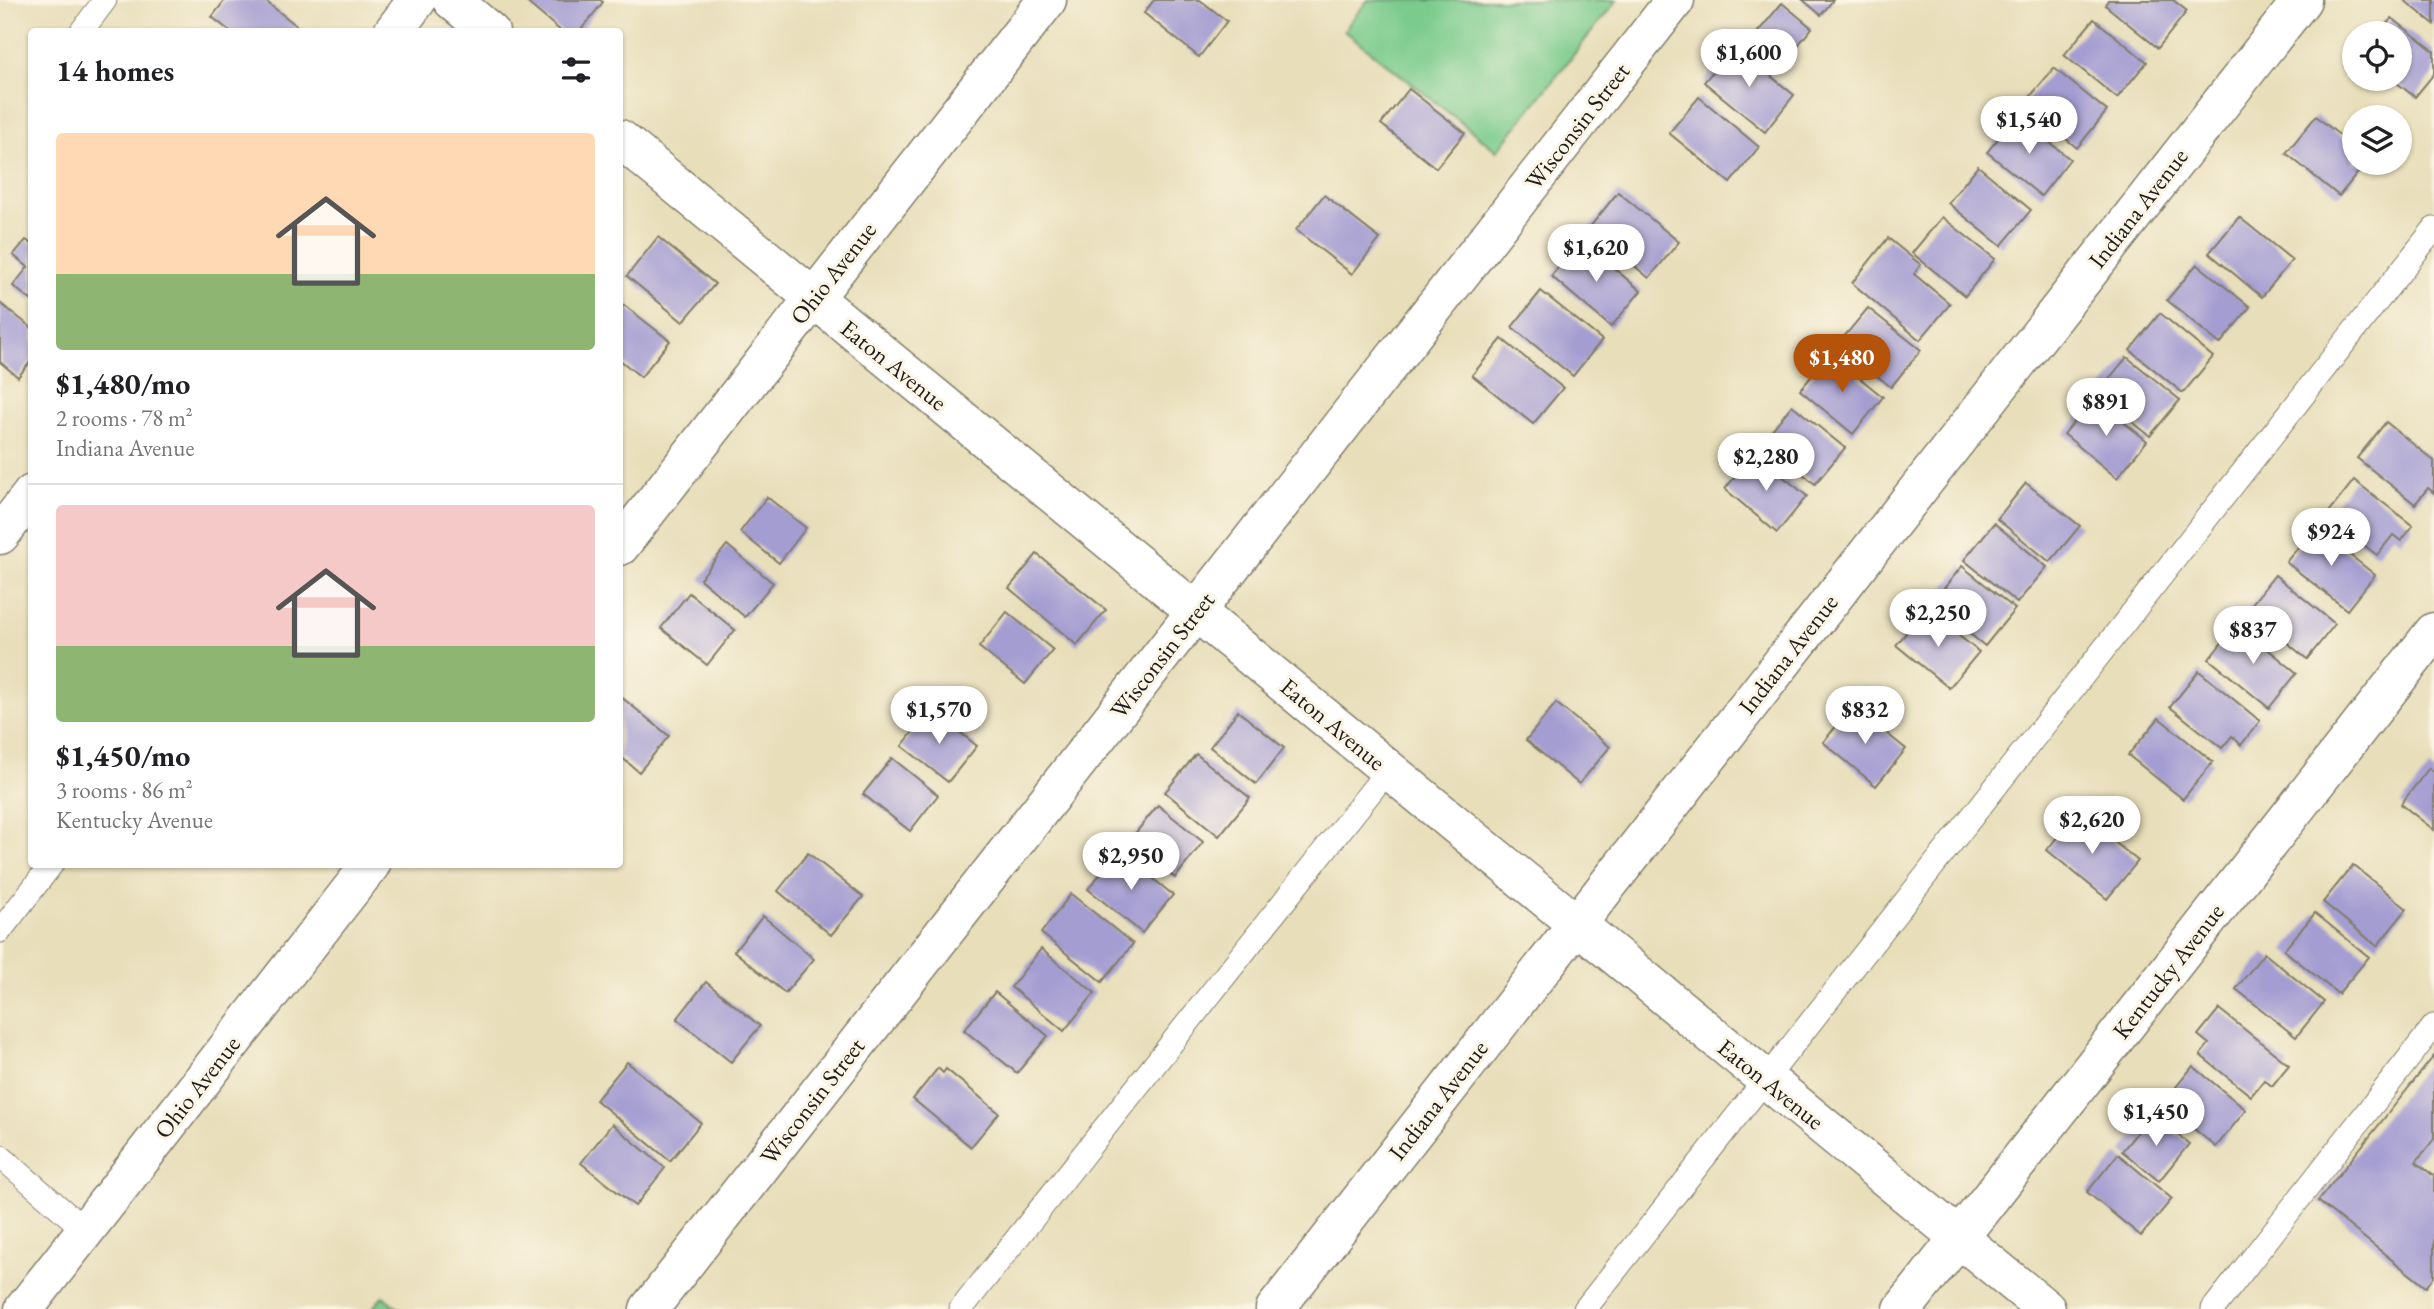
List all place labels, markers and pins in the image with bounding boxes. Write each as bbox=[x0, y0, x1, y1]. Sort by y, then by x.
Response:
pin: $1,600 bbox=[1692, 29, 1806, 89]
pin: $1,540 bbox=[1972, 96, 2086, 156]
pin: $1,620 bbox=[1539, 224, 1653, 284]
pin: $1,480 bbox=[1785, 334, 1899, 394]
pin: $891 bbox=[2065, 378, 2147, 438]
pin: $2,280 bbox=[1709, 434, 1823, 493]
pin: $924 bbox=[2290, 508, 2372, 568]
pin: $2,250 bbox=[1881, 590, 1995, 649]
pin: $837 bbox=[2212, 606, 2294, 666]
pin: $1,570 bbox=[882, 686, 996, 746]
pin: $832 bbox=[1824, 686, 1906, 746]
pin: $2,620 bbox=[2035, 796, 2149, 856]
pin: $2,950 bbox=[1074, 832, 1188, 892]
pin: $1,450 bbox=[2099, 1088, 2213, 1148]

